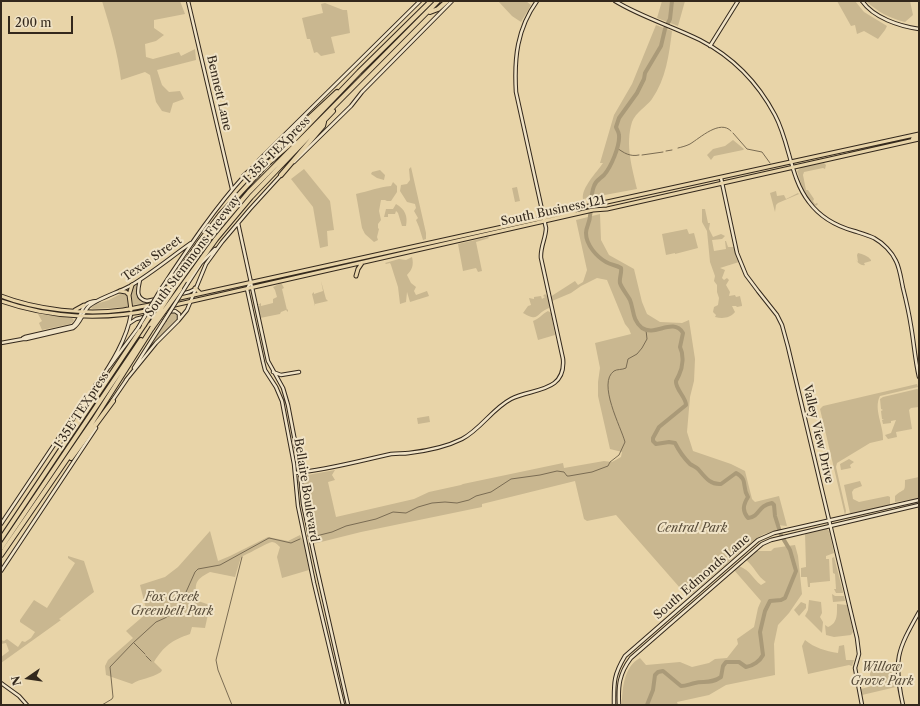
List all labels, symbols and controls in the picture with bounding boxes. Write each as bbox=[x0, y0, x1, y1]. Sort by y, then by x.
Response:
scale bar bbox=[10, 8, 75, 34]
text: 200 m bbox=[15, 15, 52, 30]
street label: Bennett Lane bbox=[203, 54, 235, 132]
street label: I 35E TEXpress bbox=[241, 114, 313, 186]
street label: South Stemmons Freeway bbox=[142, 192, 244, 320]
street label: South Business 121 bbox=[499, 193, 607, 229]
street label: Texas Street bbox=[119, 233, 185, 285]
street label: I 35E TEXpress bbox=[52, 369, 112, 451]
street label: Valley View Drive bbox=[800, 383, 836, 485]
street label: Bellaire Boulevard bbox=[291, 437, 321, 543]
park label: Central Park bbox=[657, 522, 727, 536]
street label: South Edmonds Lane bbox=[651, 531, 753, 623]
park label: Fox Creek Greenbelt Park bbox=[131, 591, 213, 619]
north arrow bbox=[8, 658, 48, 698]
park label: Willow Grove Park bbox=[851, 661, 913, 689]
text: N bbox=[8, 674, 24, 687]

